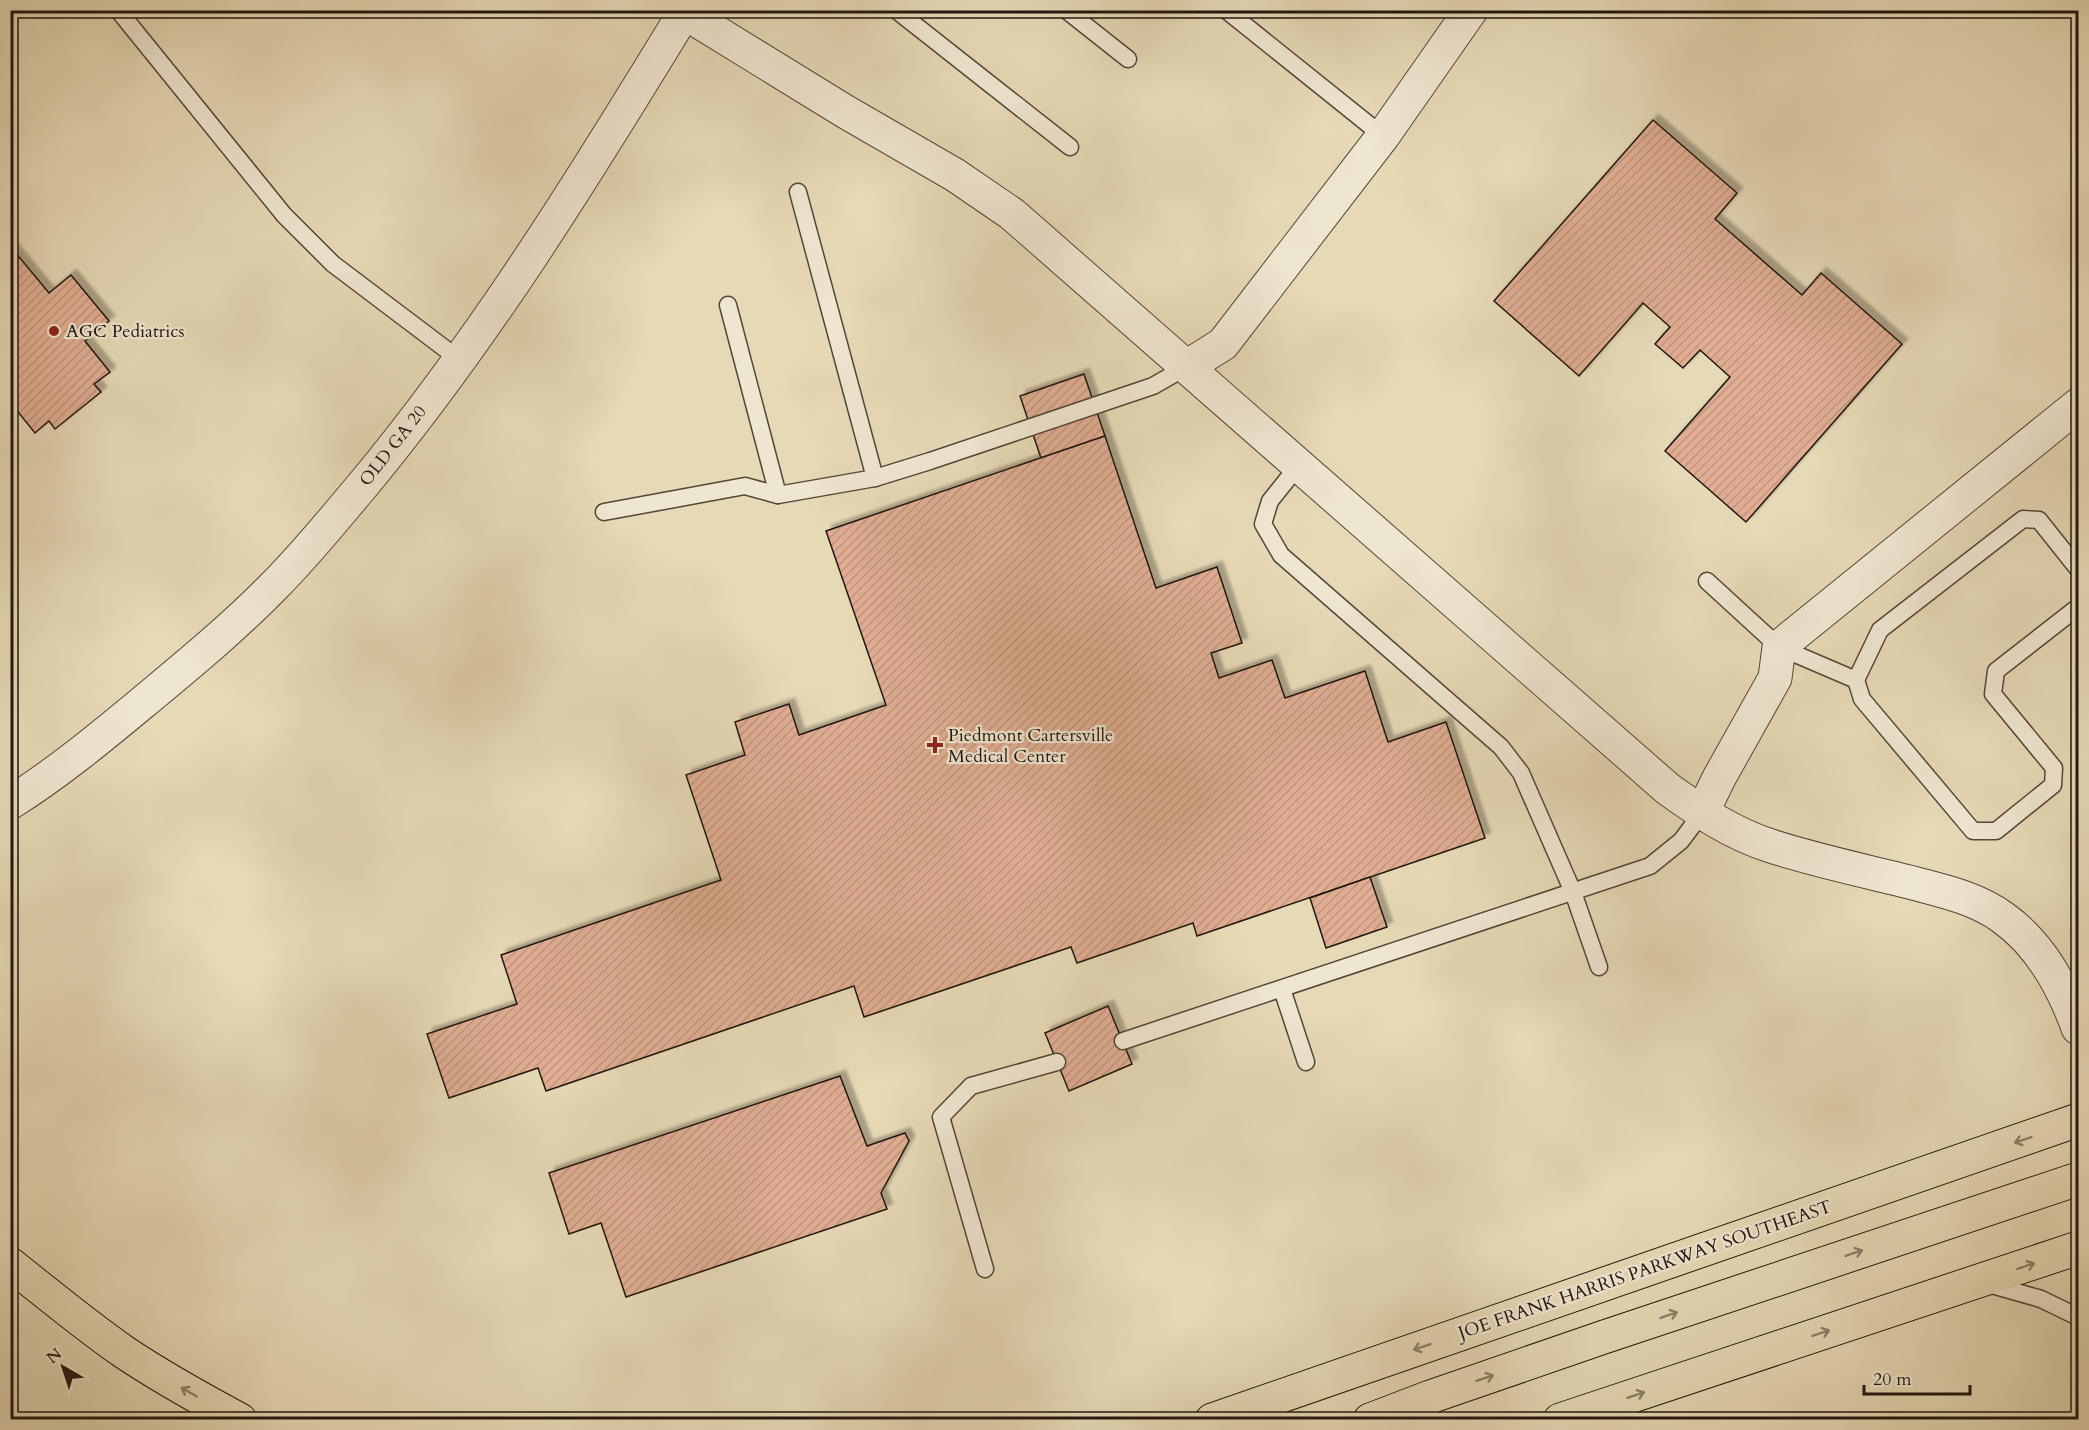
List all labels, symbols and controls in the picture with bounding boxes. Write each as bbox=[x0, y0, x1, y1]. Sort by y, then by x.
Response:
place label: AGC Pediatrics bbox=[66, 319, 184, 344]
marker: AGC Pediatrics bbox=[47, 324, 61, 338]
street label: OLD GA 20 bbox=[354, 400, 432, 492]
place label: Piedmont Cartersville Medical Center bbox=[948, 723, 1113, 769]
marker: Piedmont Cartersville Medical Center bbox=[926, 736, 944, 754]
one-way arrow bbox=[2014, 1135, 2033, 1146]
street label: JOE FRANK HARRIS PARKWAY SOUTHEAST bbox=[1452, 1194, 1835, 1347]
one-way arrow bbox=[1844, 1247, 1863, 1258]
one-way arrow bbox=[2016, 1259, 2035, 1270]
one-way arrow bbox=[1659, 1308, 1678, 1319]
one-way arrow bbox=[1811, 1327, 1830, 1338]
north arrow bbox=[33, 1337, 93, 1397]
one-way arrow bbox=[1413, 1342, 1432, 1353]
text: N bbox=[42, 1343, 67, 1369]
scale bar bbox=[1864, 1358, 1970, 1396]
text: 20 m bbox=[1873, 1367, 1912, 1392]
one-way arrow bbox=[1475, 1371, 1493, 1382]
one-way arrow bbox=[181, 1385, 198, 1397]
one-way arrow bbox=[1626, 1388, 1645, 1399]

